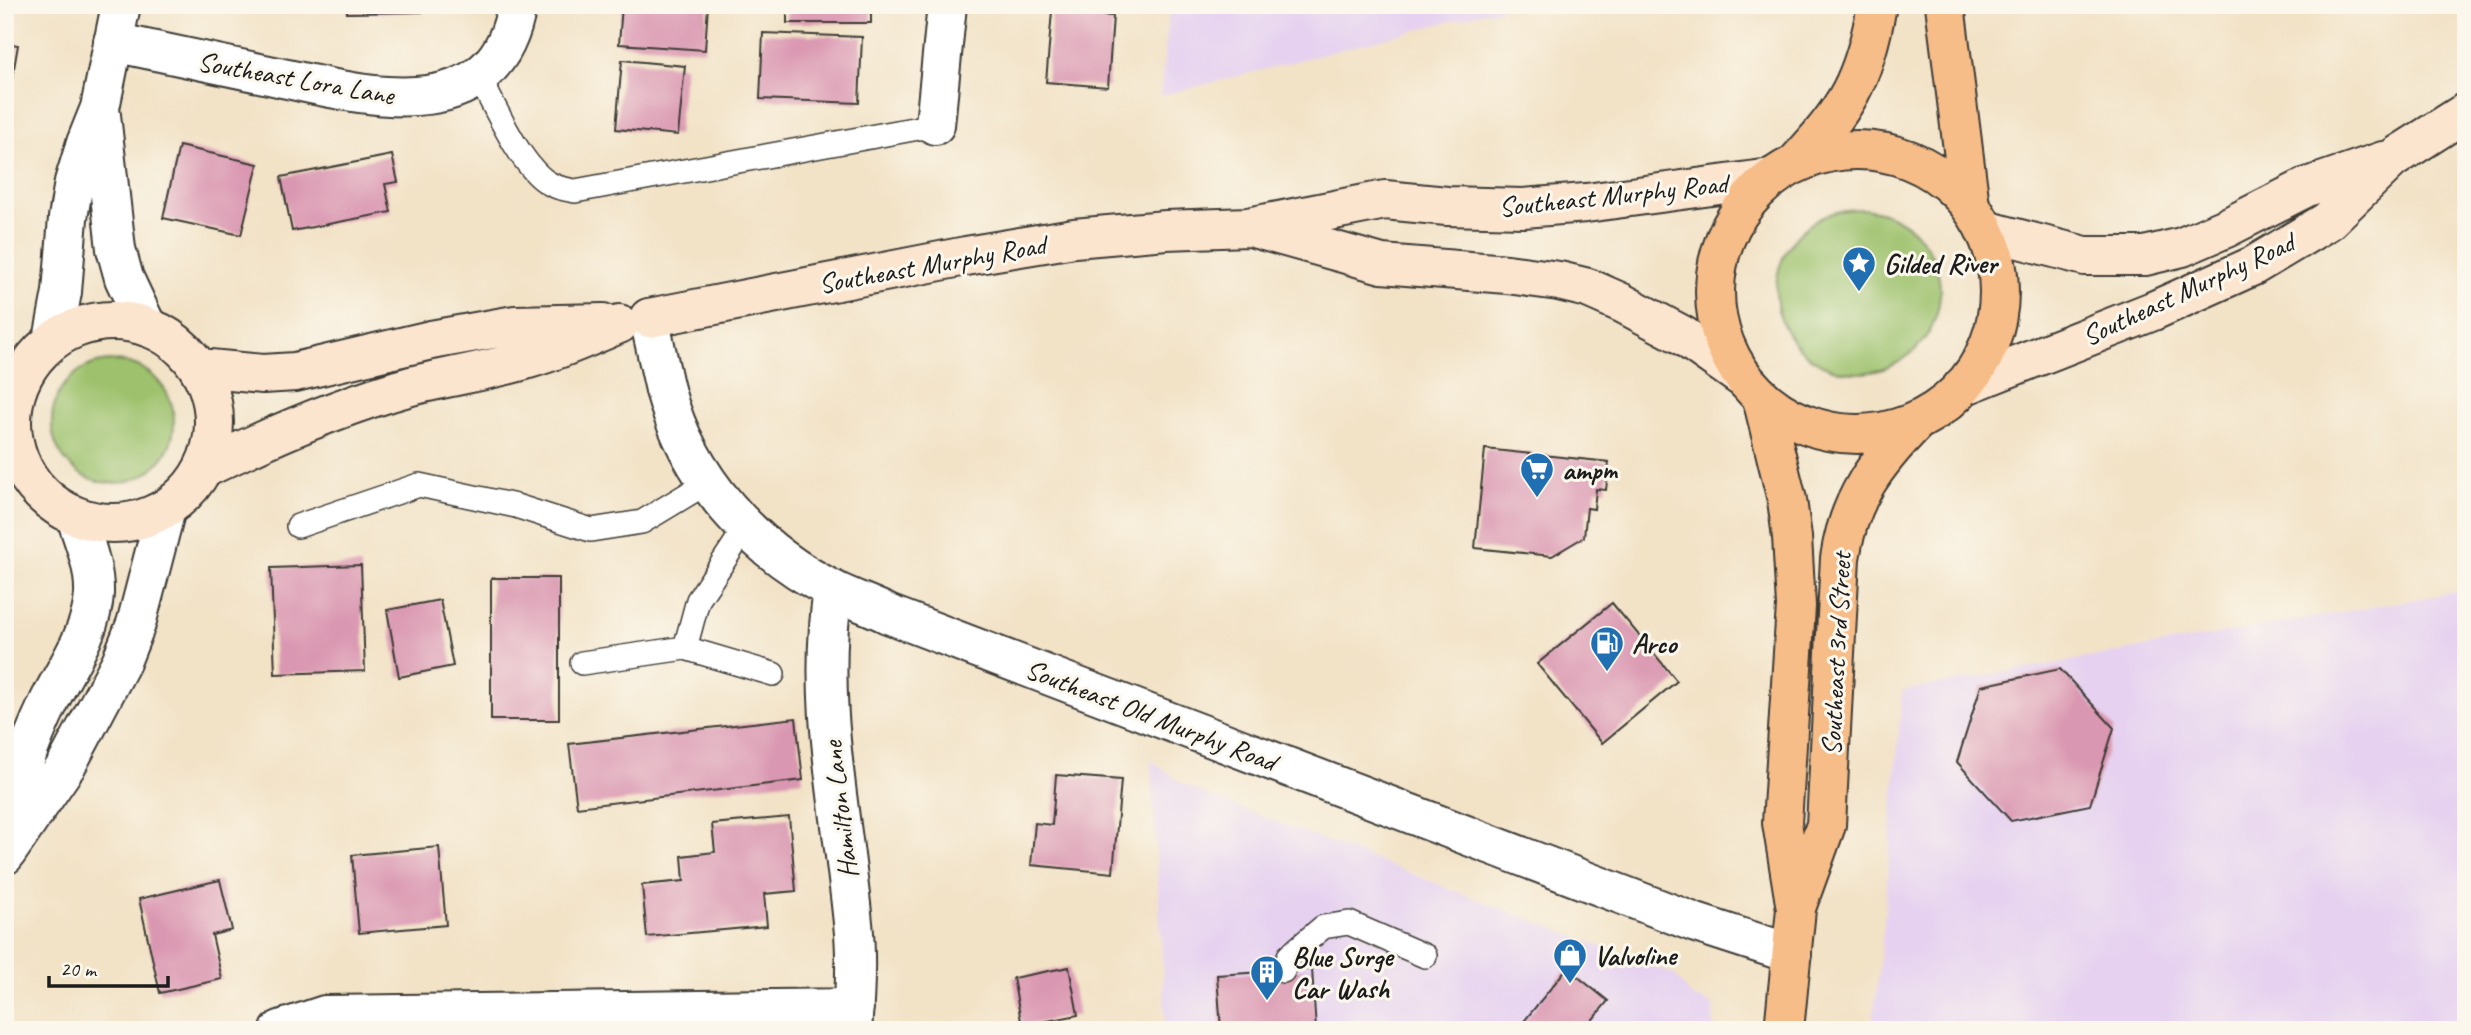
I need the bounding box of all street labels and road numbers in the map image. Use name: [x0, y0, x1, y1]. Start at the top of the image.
street label: Southeast Lora Lane: [195, 44, 399, 113]
street label: Southeast Murphy Road: [1497, 165, 1733, 224]
street label: Southeast Murphy Road: [2076, 223, 2303, 353]
street label: Southeast Murphy Road: [816, 226, 1052, 301]
street label: Southeast 3rd Street: [1813, 549, 1859, 756]
street label: Southeast Old Murphy Road: [1021, 651, 1285, 780]
street label: Hamilton Lane: [814, 737, 866, 881]

